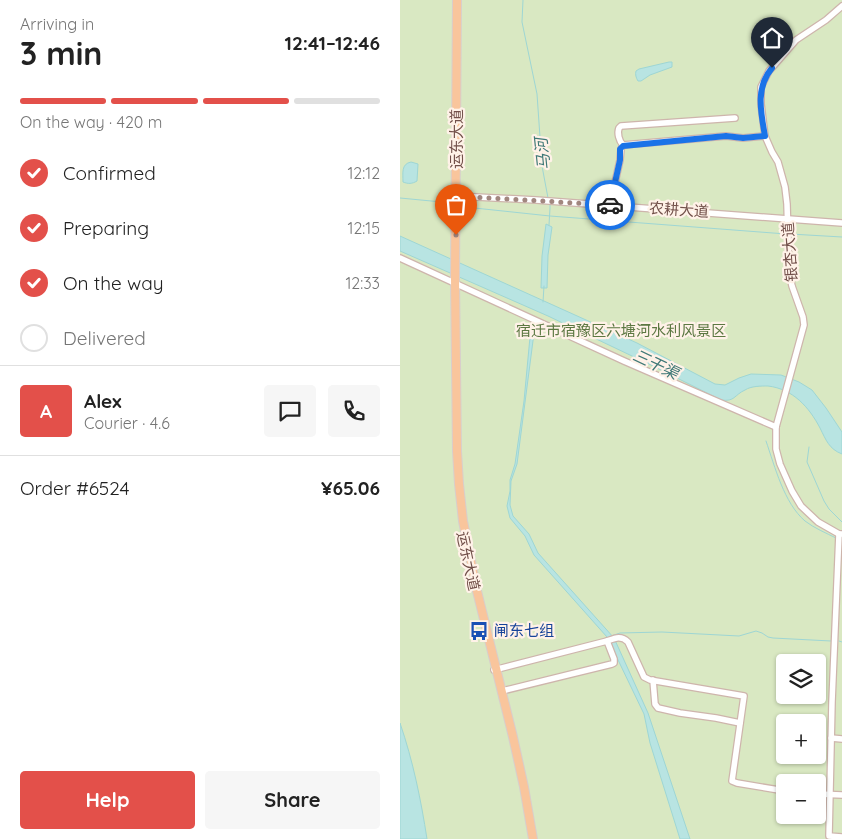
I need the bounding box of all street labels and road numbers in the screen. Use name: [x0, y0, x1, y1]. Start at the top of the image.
street label: 运东大道: [447, 109, 466, 169]
street label: 农耕大道: [648, 198, 710, 221]
street label: 银杏大道: [778, 221, 801, 283]
street label: 运东大道: [453, 530, 484, 592]

